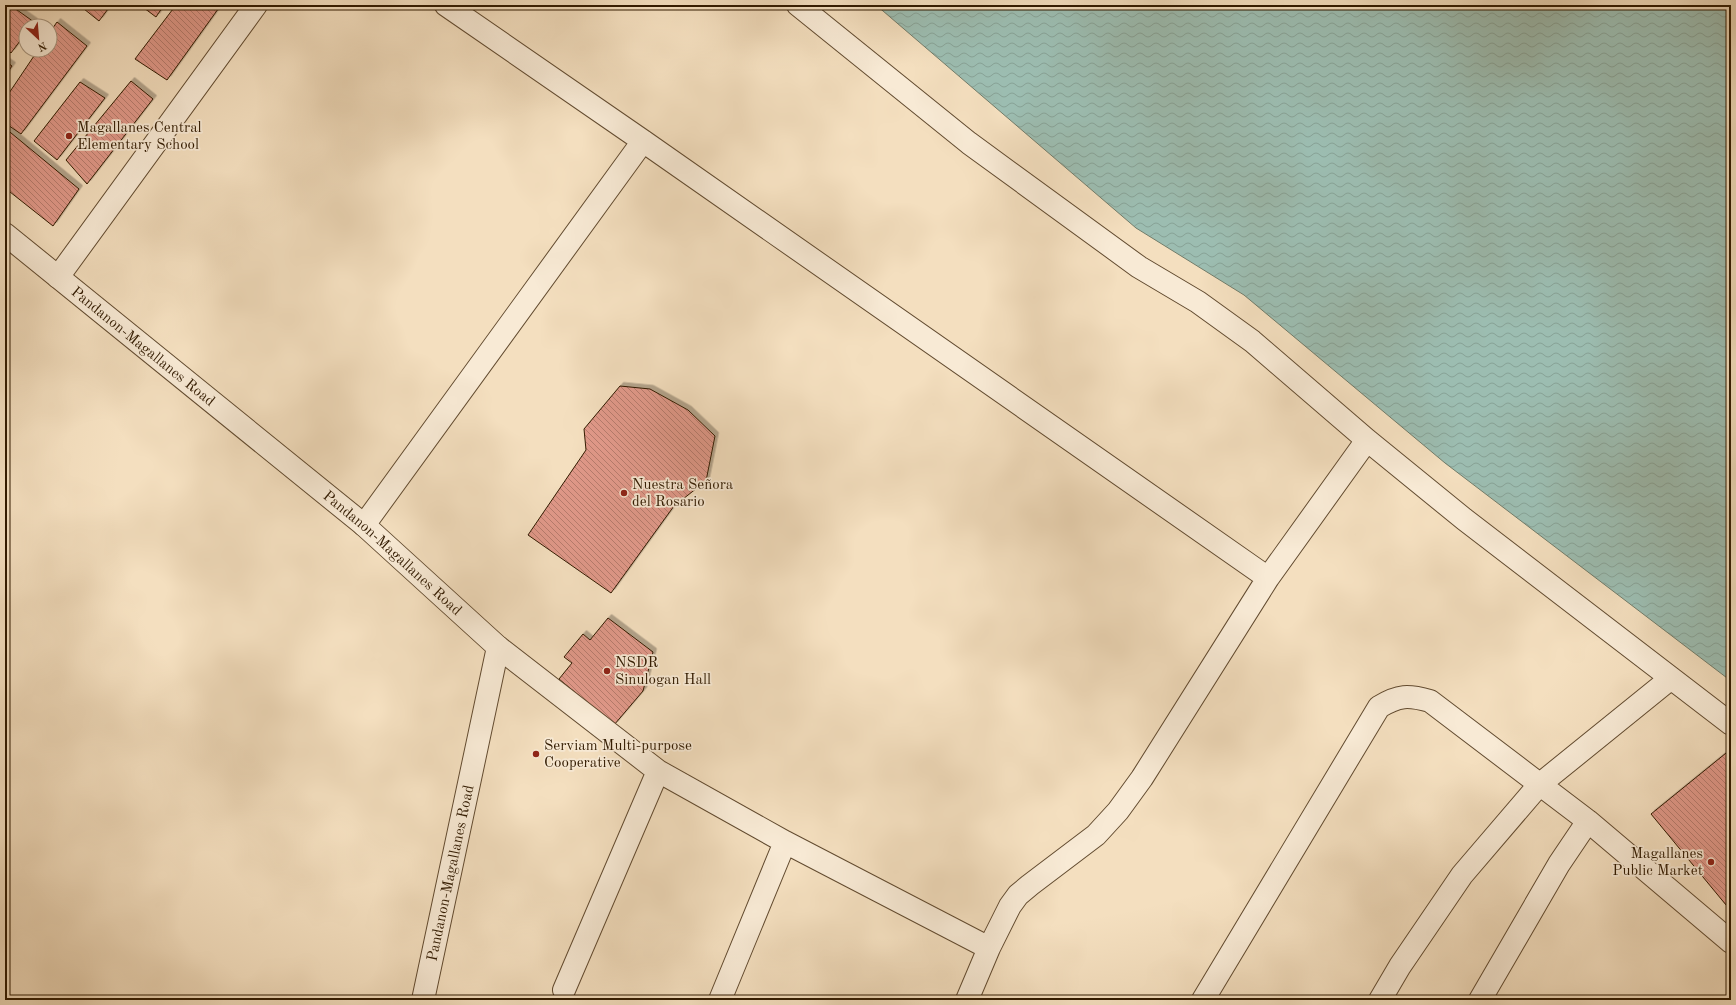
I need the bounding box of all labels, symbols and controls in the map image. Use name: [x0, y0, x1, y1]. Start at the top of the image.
north arrow: [18, 18, 58, 58]
text: N: [35, 39, 48, 53]
place label: Magallanes Central Elementary School: [77, 121, 202, 153]
marker: Magallanes Central Elementary School: [64, 131, 74, 141]
street label: Pandanon-Magallanes Road: [68, 285, 217, 410]
place label: Nuestra Señora del Rosario: [632, 478, 734, 510]
marker: Nuestra Señora del Rosario: [619, 488, 629, 498]
street label: Pandanon-Magallanes Road: [319, 489, 464, 619]
place label: NSDR Sinulogan Hall: [615, 656, 711, 688]
marker: NSDR Sinulogan Hall: [602, 666, 612, 676]
place label: Serviam Multi-purpose Cooperative: [544, 739, 692, 771]
marker: Serviam Multi-purpose Cooperative: [531, 749, 541, 759]
street label: Pandanon-Magallanes Road: [425, 784, 478, 963]
place label: Magallanes Public Market: [1612, 847, 1703, 879]
marker: Magallanes Public Market: [1706, 857, 1716, 867]

